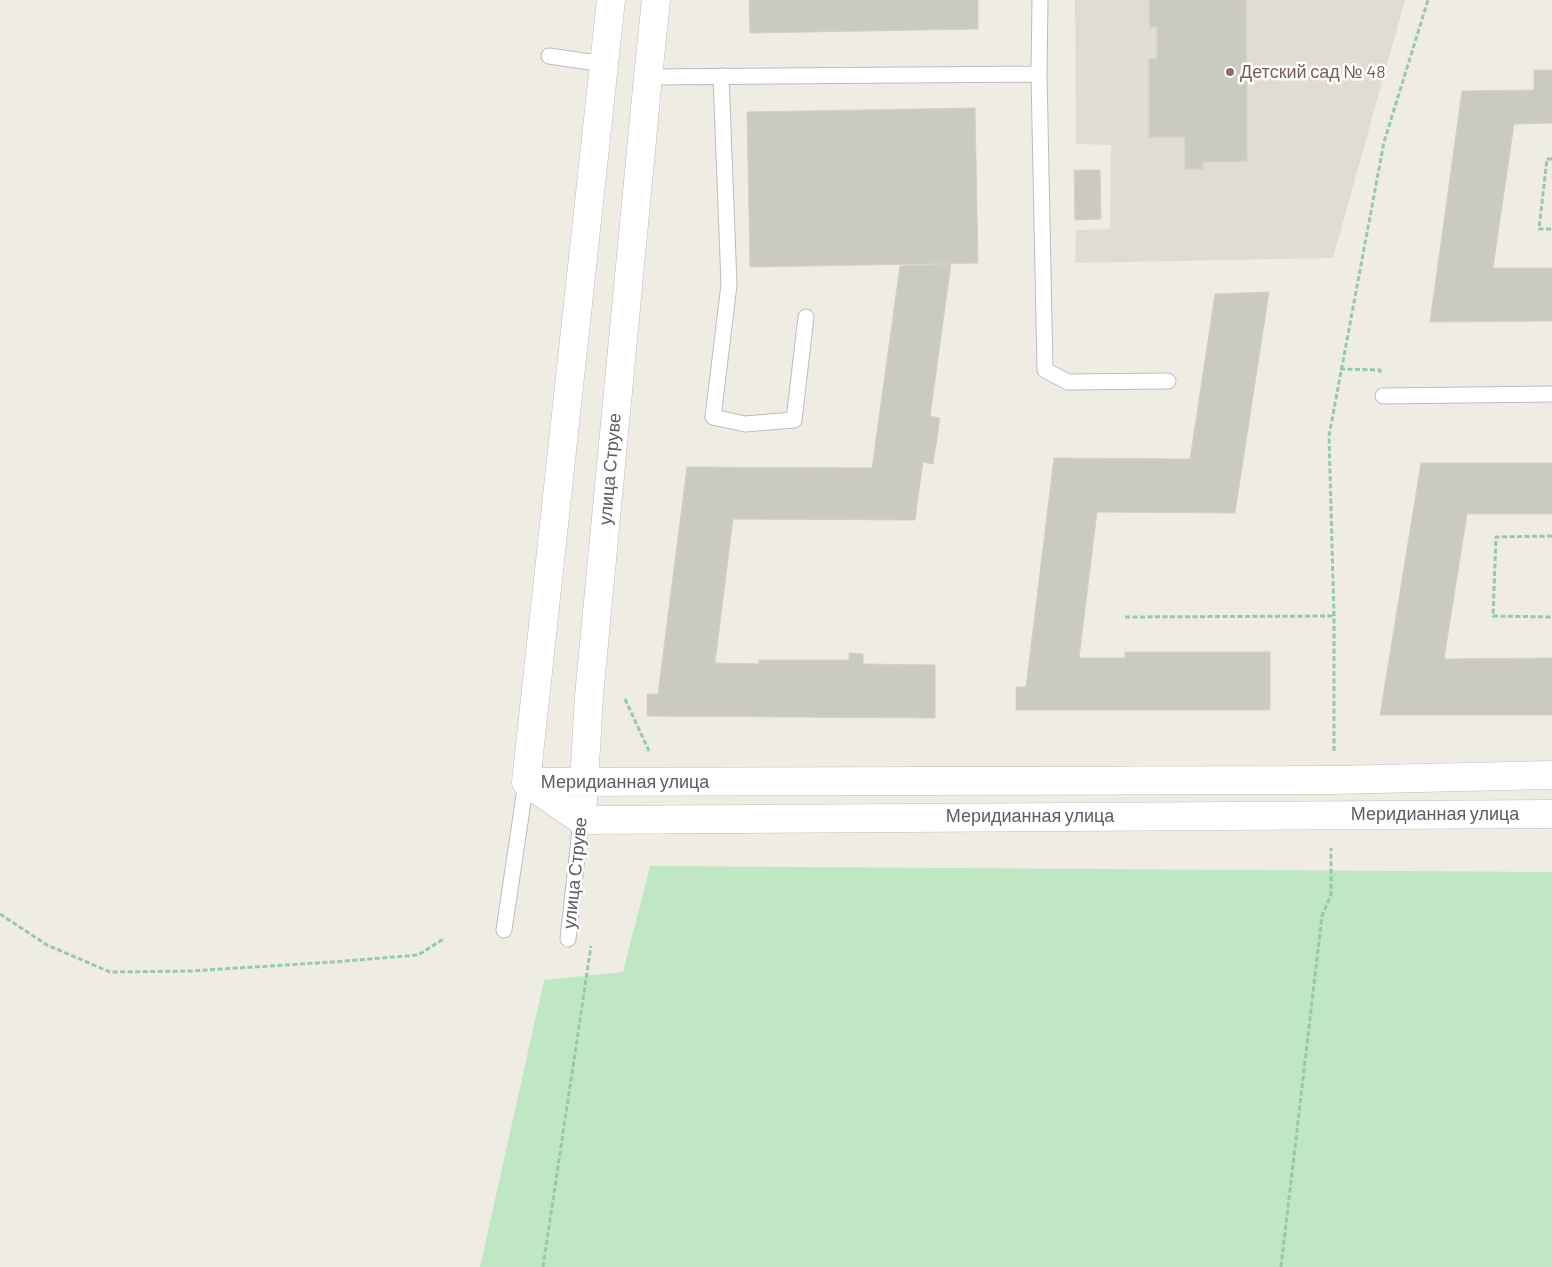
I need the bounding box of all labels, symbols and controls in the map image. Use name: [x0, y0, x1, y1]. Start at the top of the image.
place label: Детский сад № 48: [1240, 61, 1386, 83]
marker: Детский сад № 48: [1224, 66, 1236, 78]
street label: улица Струве: [594, 412, 626, 526]
street label: Меридианная улица: [541, 771, 709, 793]
street label: Меридианная улица: [1351, 803, 1519, 825]
street label: Меридианная улица: [946, 805, 1114, 827]
street label: улица Струве: [558, 816, 592, 930]

